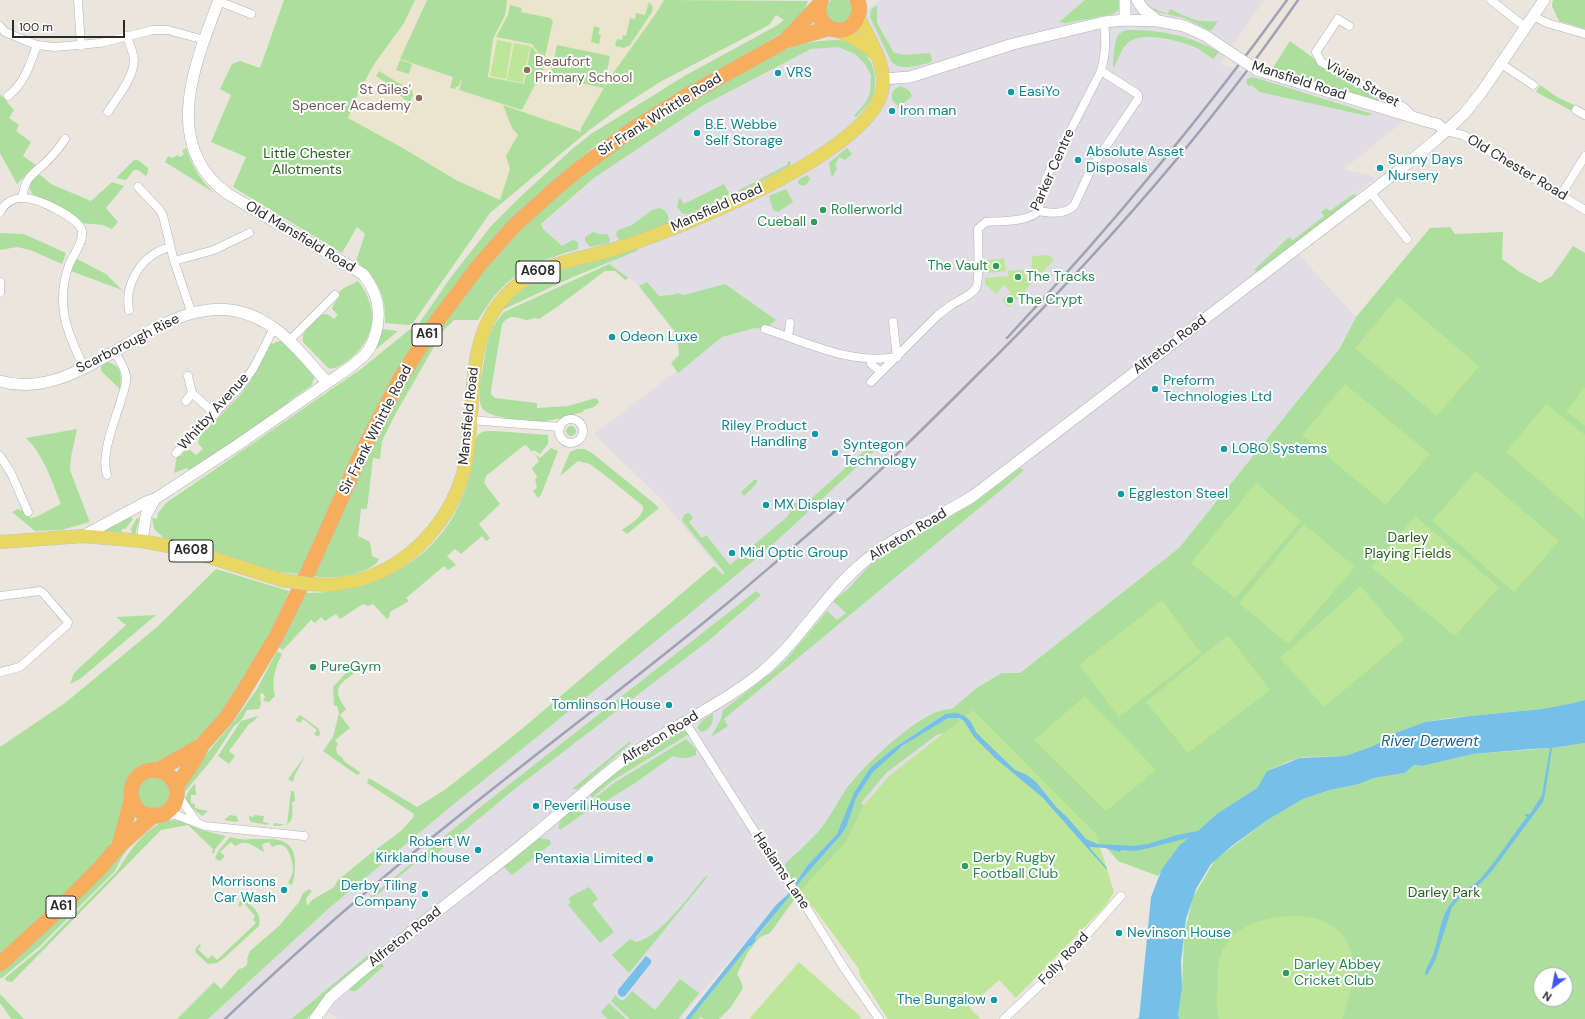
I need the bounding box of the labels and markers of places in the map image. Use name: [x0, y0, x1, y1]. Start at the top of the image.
place label: Beaufort Primary School: [535, 54, 632, 86]
marker: Beaufort Primary School: [522, 65, 532, 75]
place label: VRS: [786, 65, 812, 81]
marker: VRS: [773, 68, 783, 78]
place label: St Giles' Spencer Academy: [292, 82, 411, 114]
place label: EasiYo: [1019, 84, 1060, 100]
marker: EasiYo: [1006, 87, 1016, 97]
marker: St Giles' Spencer Academy: [414, 93, 424, 103]
place label: Iron man: [900, 103, 956, 119]
marker: Iron man: [887, 106, 897, 116]
place label: B.E. Webbe Self Storage: [705, 117, 783, 150]
marker: B.E. Webbe Self Storage: [692, 128, 702, 138]
place label: Absolute Asset Disposals: [1086, 144, 1184, 176]
place label: Sunny Days Nursery: [1388, 152, 1463, 184]
marker: Absolute Asset Disposals: [1073, 155, 1083, 165]
marker: Sunny Days Nursery: [1375, 163, 1385, 173]
place label: Rollerworld: [831, 202, 902, 218]
marker: Rollerworld: [818, 205, 828, 215]
place label: Cueball: [757, 214, 806, 230]
marker: Cueball: [809, 217, 819, 227]
place label: The Vault: [928, 258, 988, 274]
marker: The Vault: [991, 261, 1001, 271]
place label: The Tracks: [1026, 269, 1095, 285]
marker: The Tracks: [1013, 272, 1023, 282]
place label: The Crypt: [1018, 292, 1083, 308]
marker: The Crypt: [1005, 295, 1015, 305]
place label: Odeon Luxe: [620, 329, 698, 345]
marker: Odeon Luxe: [607, 332, 617, 342]
place label: Preform Technologies Ltd: [1163, 373, 1272, 406]
marker: Preform Technologies Ltd: [1150, 384, 1160, 394]
place label: Riley Product Handling: [722, 418, 807, 450]
marker: Riley Product Handling: [810, 429, 820, 439]
place label: Syntegon Technology: [843, 437, 917, 470]
place label: LOBO Systems: [1232, 441, 1327, 457]
marker: LOBO Systems: [1219, 444, 1229, 454]
marker: Syntegon Technology: [830, 448, 840, 458]
place label: Eggleston Steel: [1129, 486, 1228, 502]
marker: Eggleston Steel: [1116, 489, 1126, 499]
place label: MX Display: [774, 497, 845, 513]
marker: MX Display: [761, 500, 771, 510]
place label: Mid Optic Group: [740, 545, 848, 561]
marker: Mid Optic Group: [727, 548, 737, 558]
place label: PureGym: [321, 659, 381, 675]
marker: PureGym: [308, 662, 318, 672]
place label: Tomlinson House: [551, 697, 661, 713]
marker: Tomlinson House: [664, 700, 674, 710]
place label: Peveril House: [544, 798, 631, 814]
marker: Peveril House: [531, 801, 541, 811]
place label: Robert W Kirkland house: [376, 834, 470, 866]
marker: Robert W Kirkland house: [473, 845, 483, 855]
place label: Derby Rugby Football Club: [973, 850, 1058, 882]
place label: Pentaxia Limited: [535, 851, 642, 867]
marker: Pentaxia Limited: [645, 854, 655, 864]
marker: Derby Rugby Football Club: [960, 861, 970, 871]
place label: Morrisons Car Wash: [212, 874, 276, 906]
place label: Derby Tiling Company: [341, 878, 417, 910]
marker: Morrisons Car Wash: [279, 885, 289, 895]
marker: Derby Tiling Company: [420, 889, 430, 899]
place label: Nevinson House: [1127, 925, 1231, 941]
marker: Nevinson House: [1114, 928, 1124, 938]
place label: Darley Abbey Cricket Club: [1294, 957, 1381, 990]
marker: Darley Abbey Cricket Club: [1281, 968, 1291, 978]
place label: The Bungalow: [897, 992, 986, 1008]
marker: The Bungalow: [989, 995, 999, 1005]

